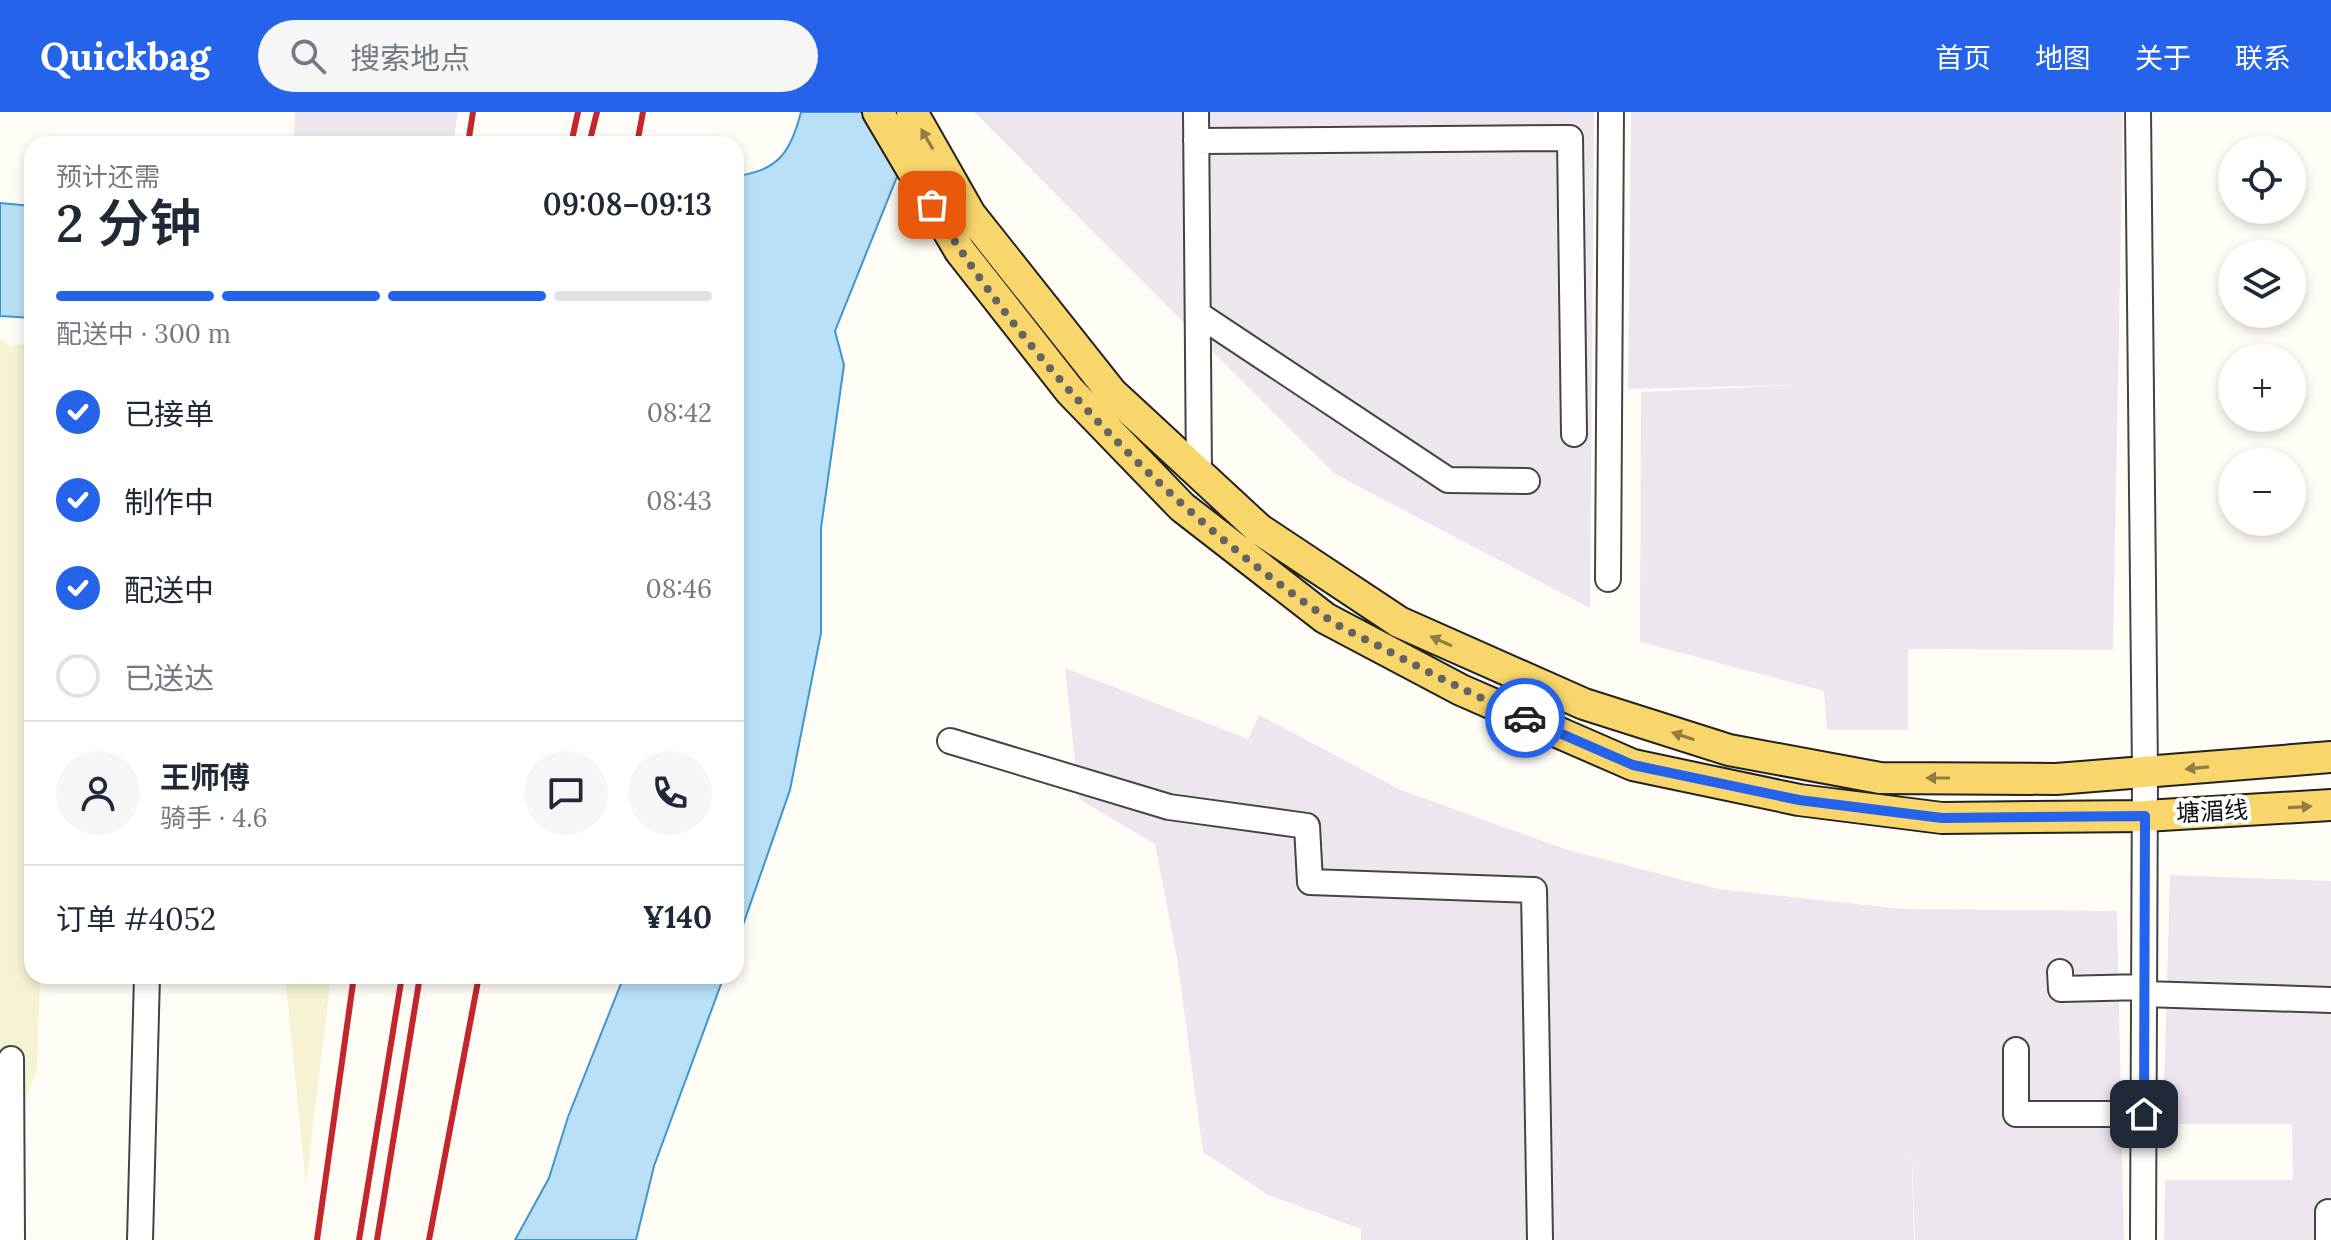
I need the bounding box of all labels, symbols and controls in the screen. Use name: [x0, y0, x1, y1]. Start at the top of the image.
search box: [258, 20, 818, 92]
text: Quickbag: [40, 32, 210, 80]
icon: search: [286, 34, 330, 78]
text: 搜索地点: [350, 39, 470, 77]
text: 首页: [1935, 40, 1991, 76]
text: 地图: [2035, 40, 2091, 76]
text: 关于: [2135, 40, 2191, 76]
text: 联系: [2235, 40, 2291, 76]
one-way arrow: [920, 128, 934, 150]
map controls: [2218, 136, 2306, 536]
button: locate: [2218, 136, 2306, 224]
text: 预计还需: [56, 160, 160, 193]
pin: [898, 171, 966, 239]
icon: bag: [910, 183, 954, 227]
text: 09:08–09:13: [543, 185, 712, 223]
text: 2 分钟: [56, 190, 201, 256]
button: layers: [2218, 240, 2306, 328]
text: 配送中 · 300 m: [56, 317, 231, 350]
button: +: [2218, 344, 2306, 432]
icon: check: [56, 390, 100, 434]
text: 已接单: [124, 395, 214, 433]
text: 08:42: [647, 396, 712, 429]
button: −: [2218, 448, 2306, 536]
icon: check: [56, 478, 100, 522]
text: 制作中: [124, 483, 214, 521]
text: 08:43: [646, 484, 712, 517]
icon: check: [56, 566, 100, 610]
text: 配送中: [124, 571, 214, 609]
text: 08:46: [646, 572, 712, 605]
one-way arrow: [1429, 634, 1453, 647]
text: 已送达: [124, 659, 214, 697]
courier: [1485, 678, 1565, 758]
icon: car: [1503, 696, 1547, 740]
one-way arrow: [1670, 729, 1694, 741]
button: person: [56, 751, 140, 835]
button: chat: [524, 751, 608, 835]
button: phone: [628, 751, 712, 835]
text: 王师傅: [160, 758, 250, 796]
one-way arrow: [2184, 762, 2209, 775]
one-way arrow: [1925, 772, 1950, 785]
street label: 塘湄线: [2175, 794, 2249, 829]
one-way arrow: [2288, 800, 2313, 813]
text: 骑手 · 4.6: [160, 801, 267, 834]
text: ¥140: [643, 898, 712, 936]
text: 订单 #4052: [56, 900, 216, 938]
pin: [2110, 1080, 2178, 1148]
icon: home: [2122, 1092, 2166, 1136]

